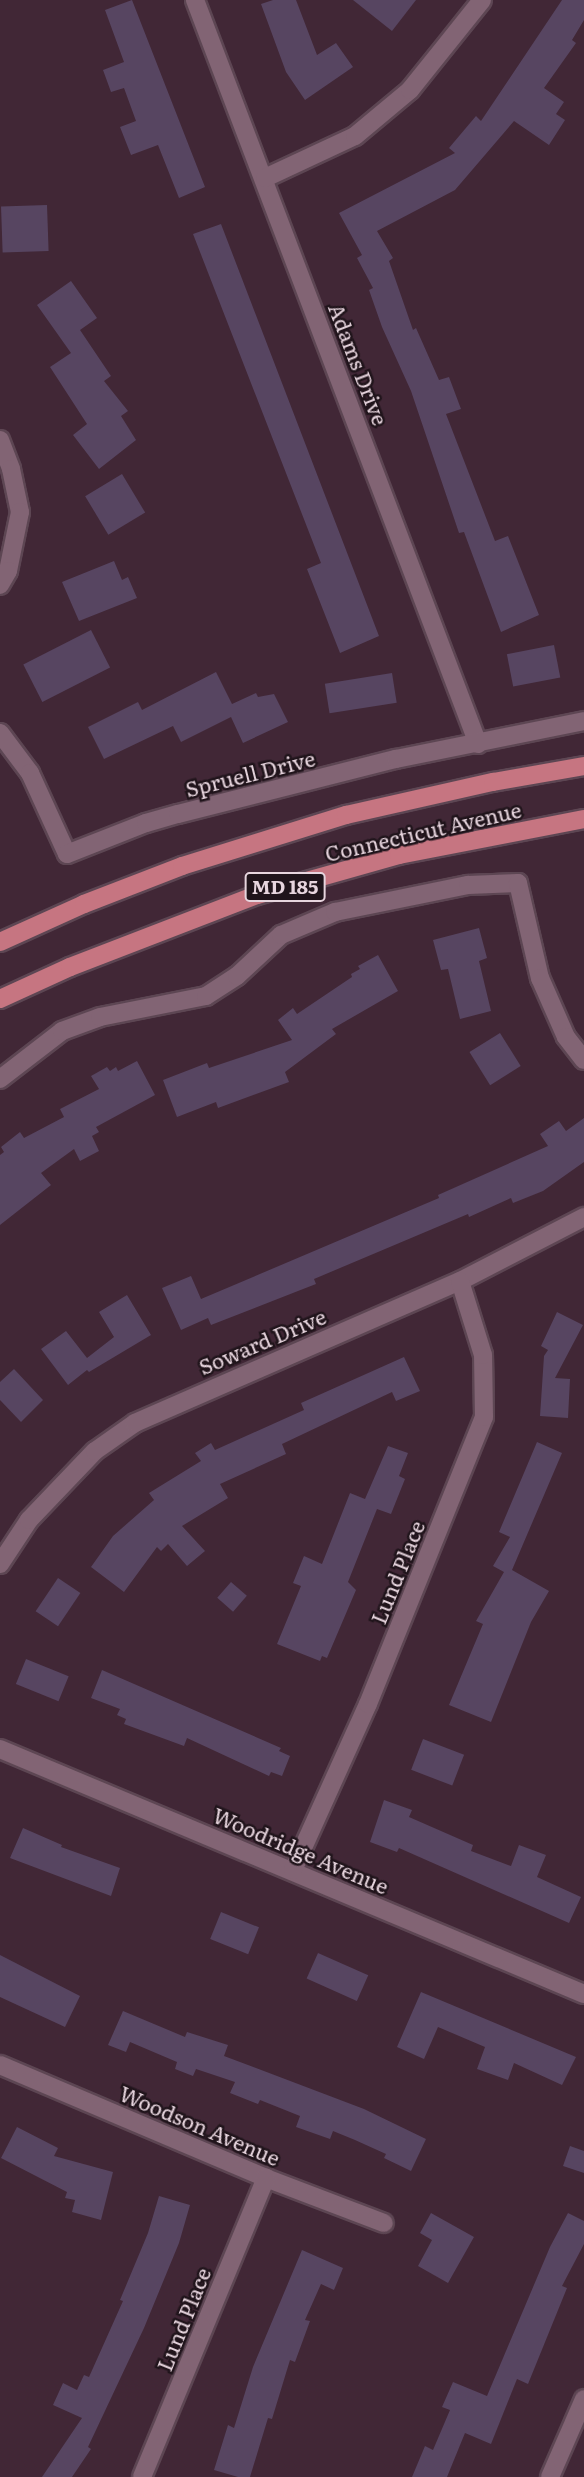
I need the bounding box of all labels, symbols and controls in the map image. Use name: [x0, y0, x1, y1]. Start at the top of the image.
street label: Adams Drive: [324, 300, 394, 428]
street label: Spruell Drive: [183, 745, 317, 801]
street label: Connecticut Avenue: [322, 796, 524, 866]
road number: MD 185: [243, 872, 327, 902]
street label: Soward Drive: [195, 1303, 329, 1379]
street label: Lund Place: [365, 1517, 429, 1627]
street label: Woodridge Avenue: [209, 1802, 393, 1898]
street label: Woodson Avenue: [116, 2080, 284, 2170]
street label: Lund Place: [151, 2264, 215, 2374]

